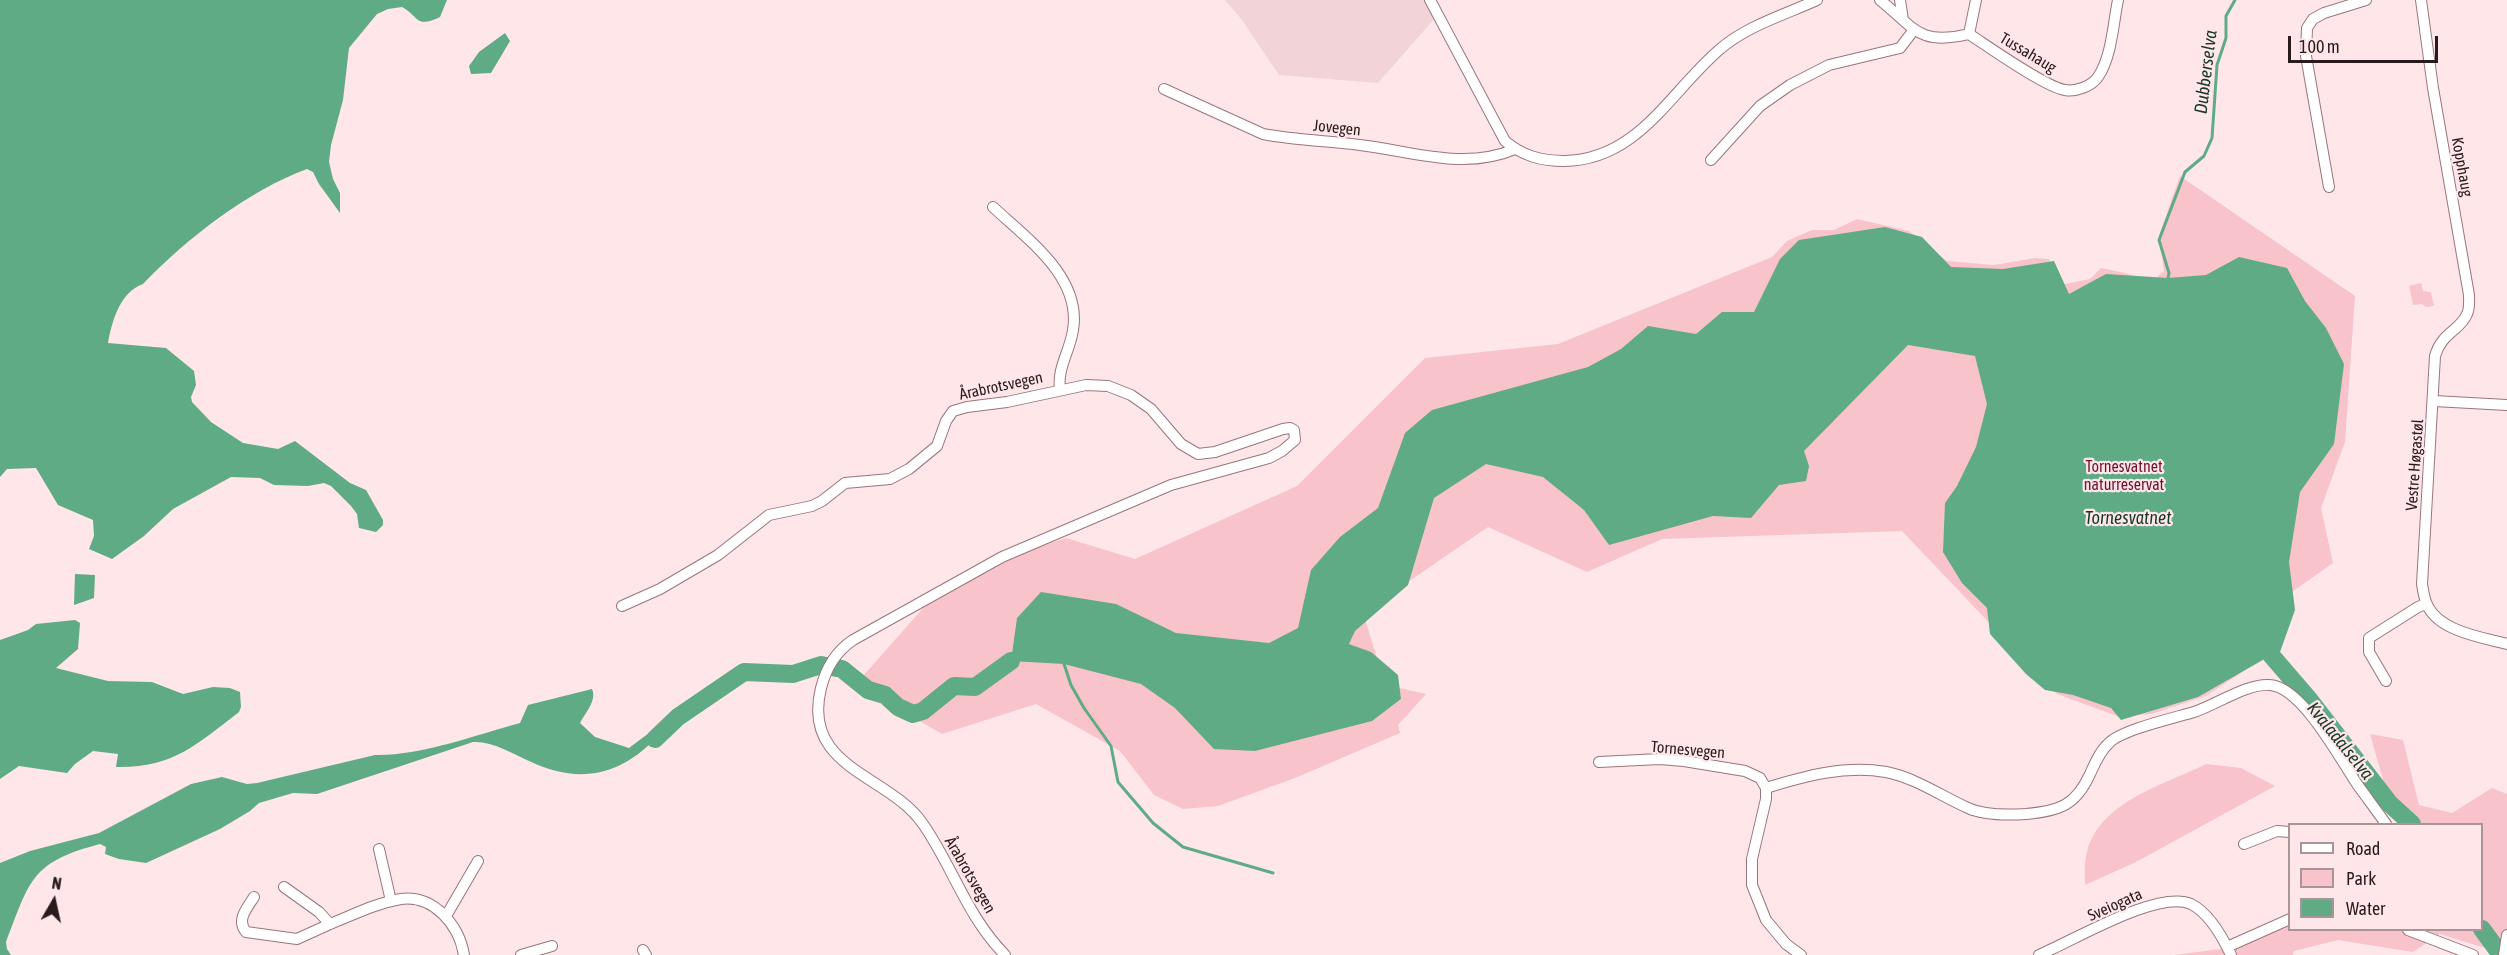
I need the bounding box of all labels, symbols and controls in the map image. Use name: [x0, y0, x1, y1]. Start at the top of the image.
scale bar: [2291, 24, 2441, 62]
street label: Tussahaug: [1996, 29, 2060, 77]
water label: Dubberselva: [2190, 29, 2222, 115]
text: 100 m: [2299, 36, 2340, 57]
street label: Jovegen: [1312, 116, 1362, 140]
street label: Kopphaug: [2447, 136, 2477, 198]
street label: Årabrotsvegen: [957, 368, 1045, 404]
street label: Vestre Høgastøl: [2402, 419, 2428, 511]
park label: Tornesvatnet naturreservat: [2084, 457, 2164, 495]
water label: Tornesvatnet: [2085, 507, 2171, 529]
water label: Kvaladalselva: [2302, 698, 2378, 784]
street label: Tornesvegen: [1650, 737, 1726, 763]
legend: [2288, 823, 2483, 931]
street label: Årabrotsvegen: [940, 833, 1000, 917]
text: Road: [2346, 838, 2380, 859]
text: Park: [2346, 868, 2376, 889]
north arrow: [24, 871, 84, 931]
text: N: [51, 874, 63, 893]
street label: Sveiogata: [2085, 885, 2145, 925]
text: Water: [2346, 898, 2385, 919]

